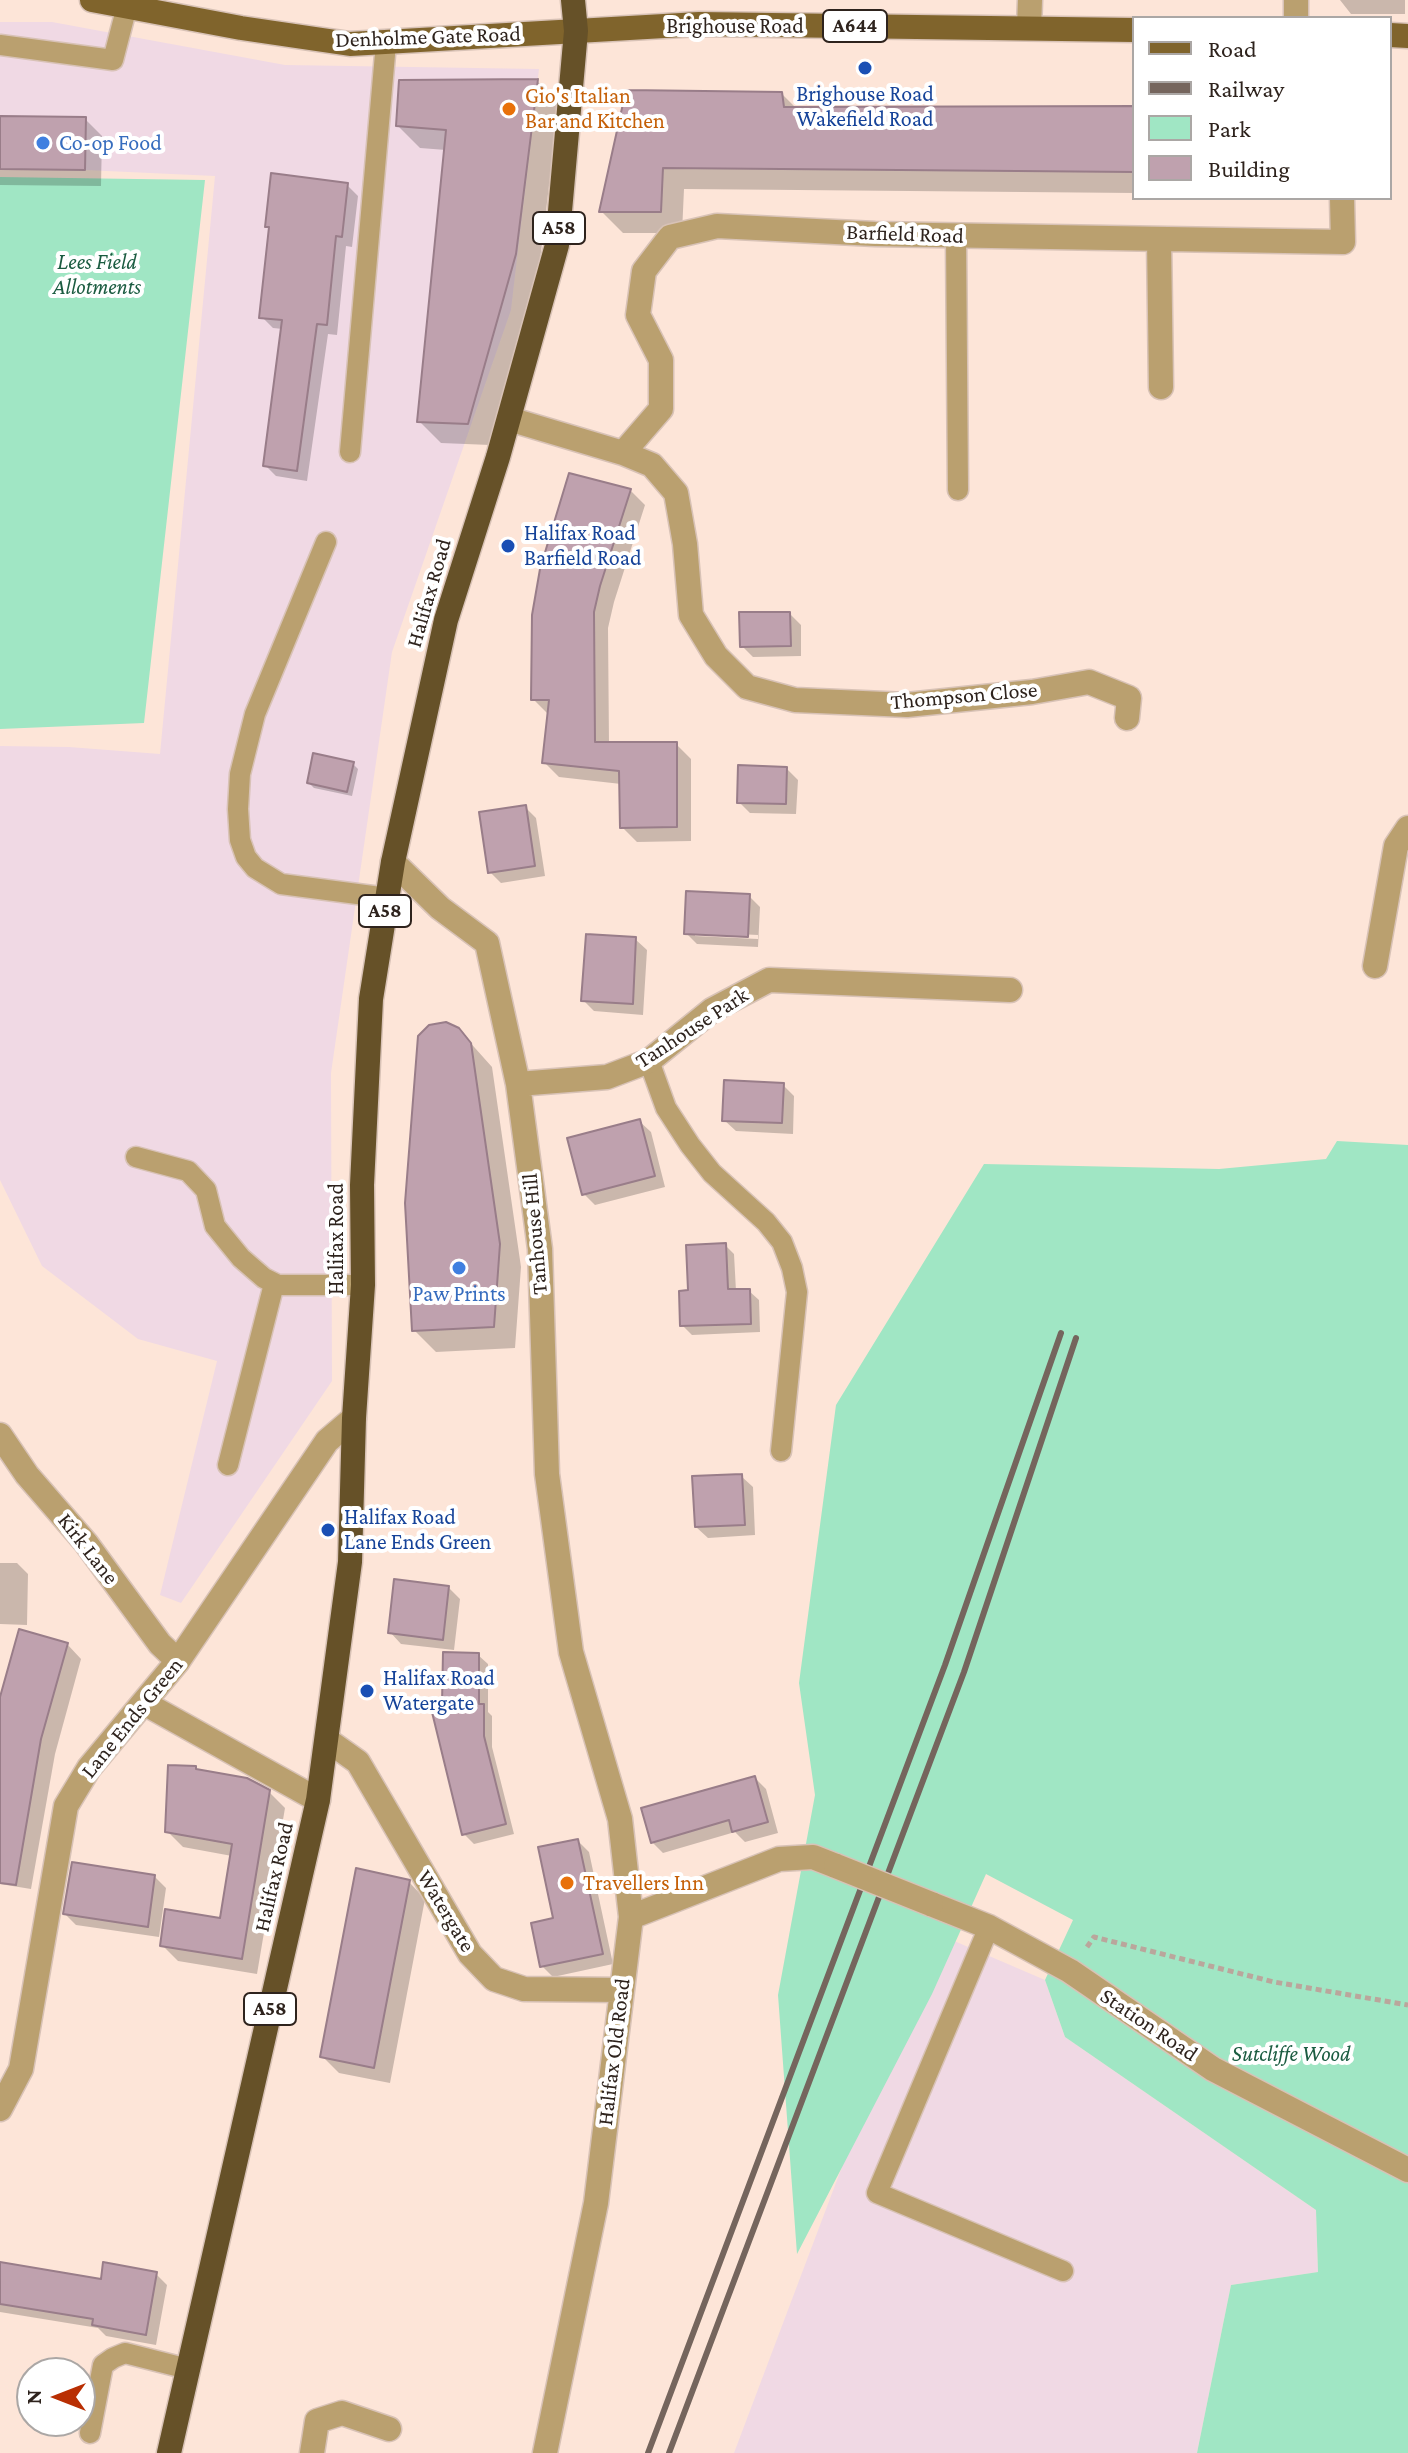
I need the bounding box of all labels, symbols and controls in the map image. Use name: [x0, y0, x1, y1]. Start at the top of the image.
road number: A644: [823, 10, 887, 42]
street label: Brighouse Road: [666, 13, 804, 39]
legend: [1132, 16, 1392, 200]
street label: Denholme Gate Road: [335, 21, 521, 53]
text: Road: [1208, 35, 1257, 62]
marker: Brighouse Road Wakefield Road: [856, 59, 874, 77]
text: Railway: [1208, 75, 1284, 102]
place label: Brighouse Road Wakefield Road: [796, 81, 934, 132]
place label: Gio's Italian Bar and Kitchen: [525, 83, 665, 134]
marker: Gio's Italian Bar and Kitchen: [500, 100, 518, 118]
text: Park: [1208, 115, 1251, 142]
place label: Co-op Food: [59, 130, 162, 156]
marker: Co-op Food: [34, 134, 52, 152]
text: Building: [1208, 155, 1290, 182]
road number: A58: [533, 212, 585, 244]
street label: Barfield Road: [846, 219, 964, 249]
park label: Lees Field Allotments: [53, 249, 141, 300]
place label: Halifax Road Barfield Road: [524, 520, 642, 572]
street label: Halifax Road: [401, 536, 457, 650]
marker: Halifax Road Barfield Road: [499, 537, 517, 555]
street label: Thompson Close: [889, 676, 1039, 716]
road number: A58: [359, 895, 411, 927]
street label: Tanhouse Park: [631, 982, 753, 1074]
street label: Tanhouse Hill: [517, 1172, 553, 1296]
street label: Halifax Road: [323, 1183, 349, 1295]
marker: Paw Prints: [450, 1259, 468, 1277]
place label: Paw Prints: [412, 1281, 506, 1307]
place label: Halifax Road Lane Ends Green: [344, 1504, 491, 1556]
street label: Kirk Lane: [52, 1508, 124, 1590]
marker: Halifax Road Lane Ends Green: [319, 1521, 337, 1539]
street label: Lane Ends Green: [75, 1652, 189, 1784]
place label: Halifax Road Watergate: [383, 1665, 495, 1716]
marker: Halifax Road Watergate: [358, 1682, 376, 1700]
street label: Halifax Road: [249, 1820, 299, 1934]
street label: Watergate: [411, 1865, 481, 1957]
place label: Travellers Inn: [583, 1870, 704, 1896]
marker: Travellers Inn: [558, 1874, 576, 1892]
street label: Halifax Old Road: [592, 1977, 636, 2127]
street label: Station Road: [1095, 1983, 1203, 2067]
road number: A58: [244, 1993, 296, 2025]
park label: Sutcliffe Wood: [1232, 2041, 1350, 2067]
north arrow: [16, 2357, 96, 2437]
text: N: [21, 2390, 46, 2405]

